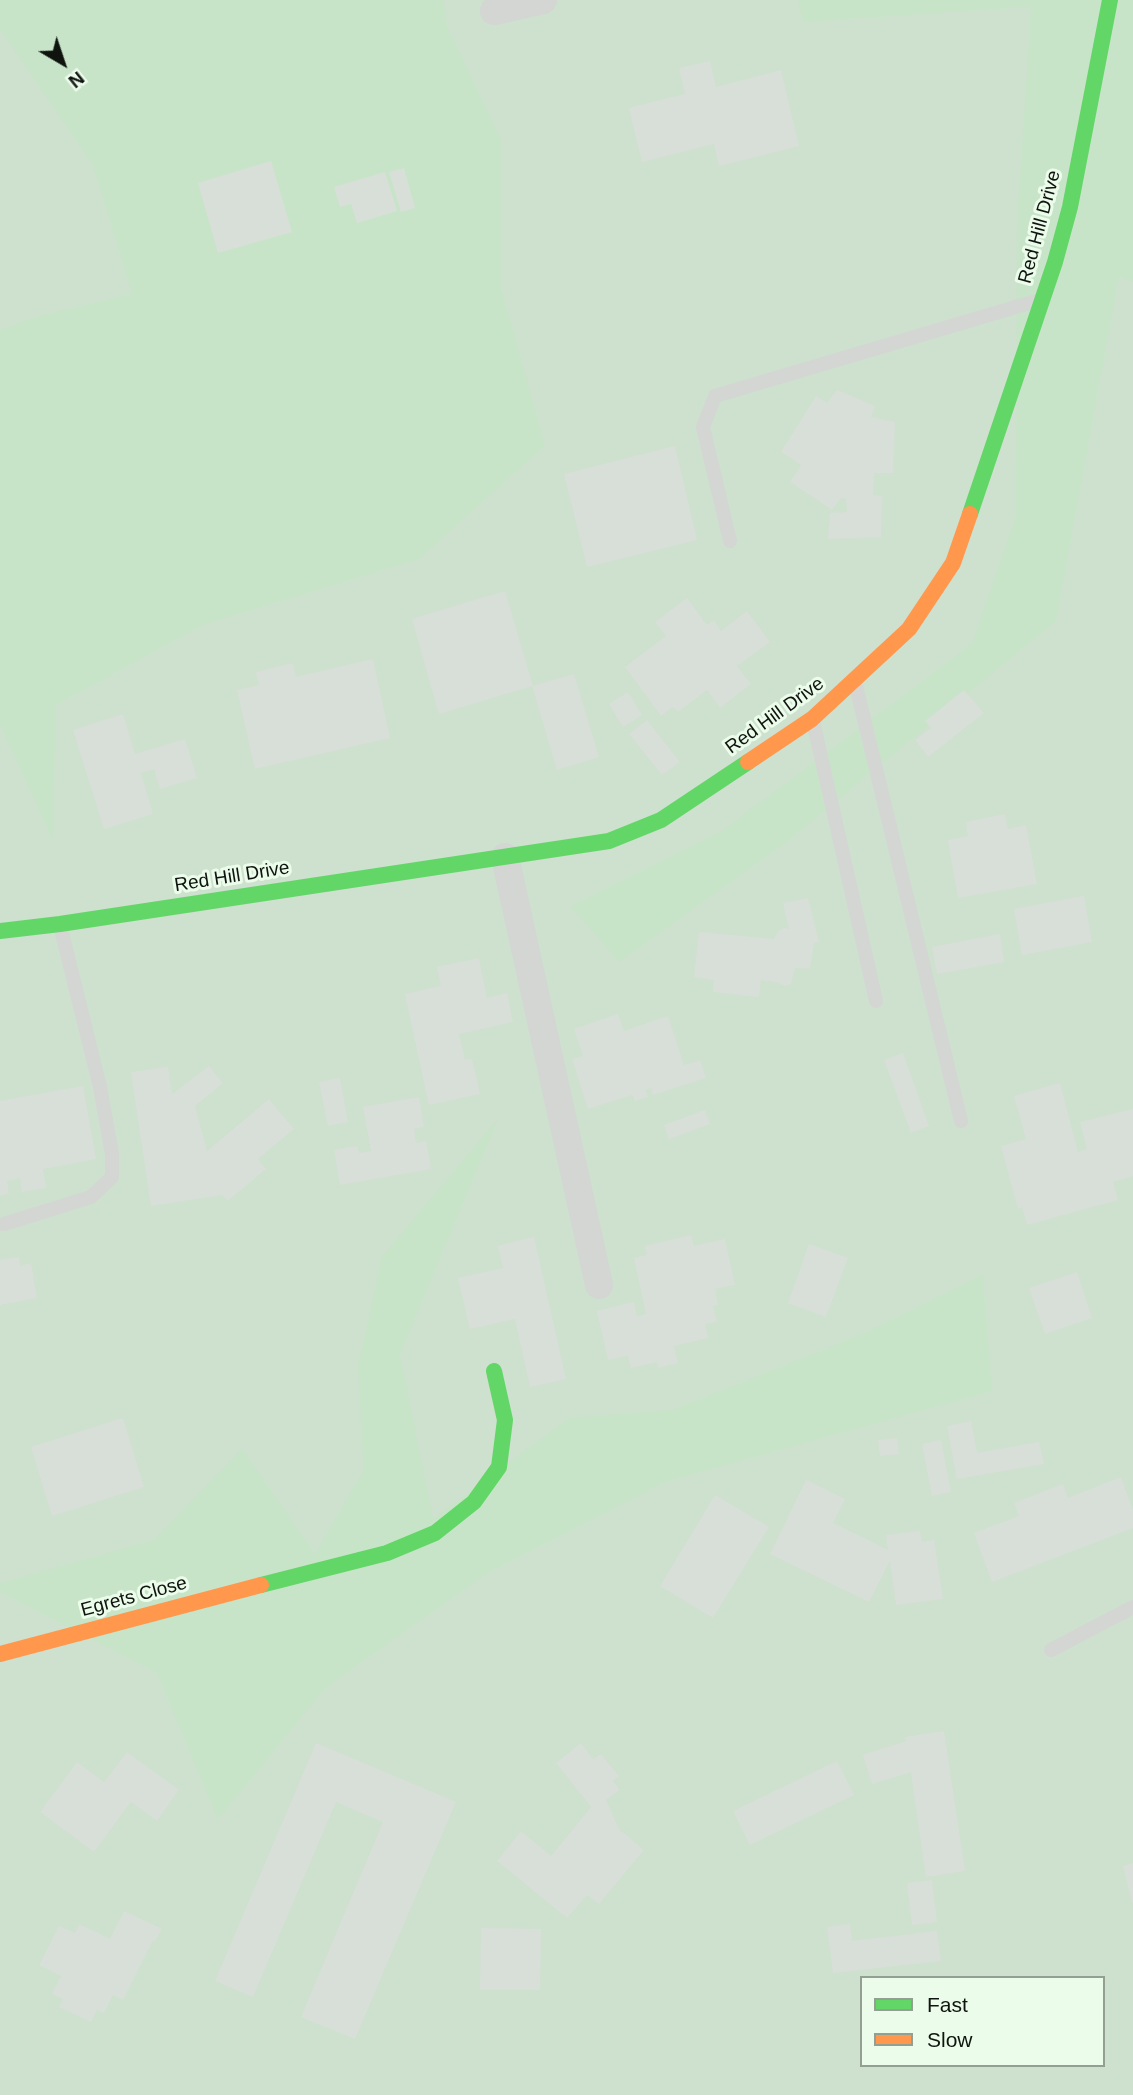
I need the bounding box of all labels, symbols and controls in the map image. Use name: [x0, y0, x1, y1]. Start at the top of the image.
north arrow: [28, 28, 98, 98]
text: N: [65, 67, 88, 92]
street label: Red Hill Drive: [1014, 168, 1066, 286]
street label: Red Hill Drive: [721, 673, 829, 759]
street label: Red Hill Drive: [173, 857, 291, 897]
street label: Egrets Close: [79, 1572, 189, 1622]
legend: [860, 1976, 1105, 2067]
text: Fast: [927, 1993, 968, 2016]
text: Slow: [927, 2028, 973, 2051]

